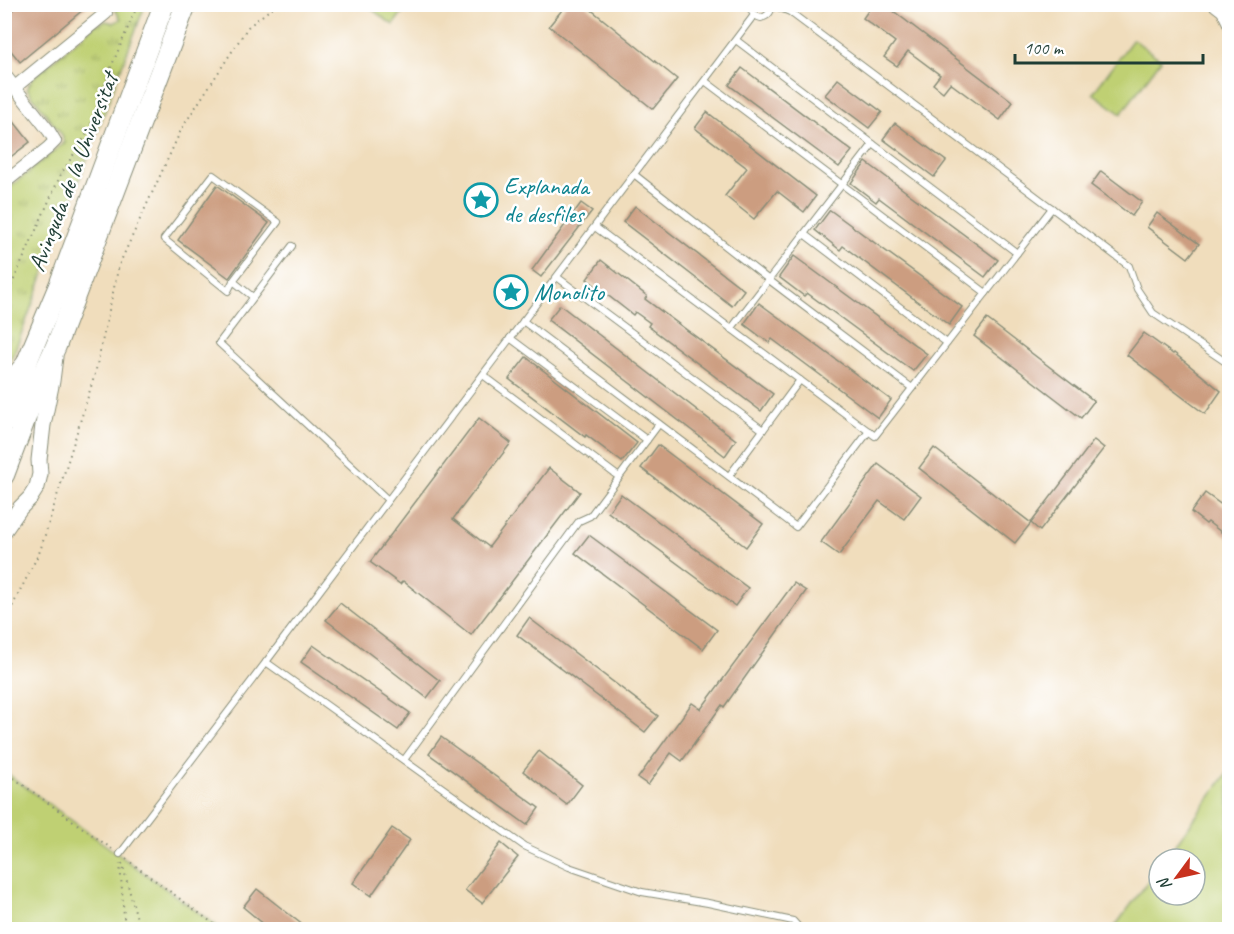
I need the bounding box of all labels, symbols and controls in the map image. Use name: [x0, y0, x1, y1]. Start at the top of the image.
scale bar: [1015, 27, 1202, 65]
text: 100 m: [1024, 37, 1065, 59]
street label: Avinguda de la Universitat: [21, 66, 126, 275]
place label: Explanada de desfiles: [504, 171, 591, 229]
place icon: Explanada de desfiles: [463, 182, 499, 218]
place icon: Monolito: [493, 274, 529, 310]
place label: Monolito: [534, 277, 606, 307]
north arrow: [1147, 847, 1207, 907]
text: N: [1152, 872, 1176, 894]

